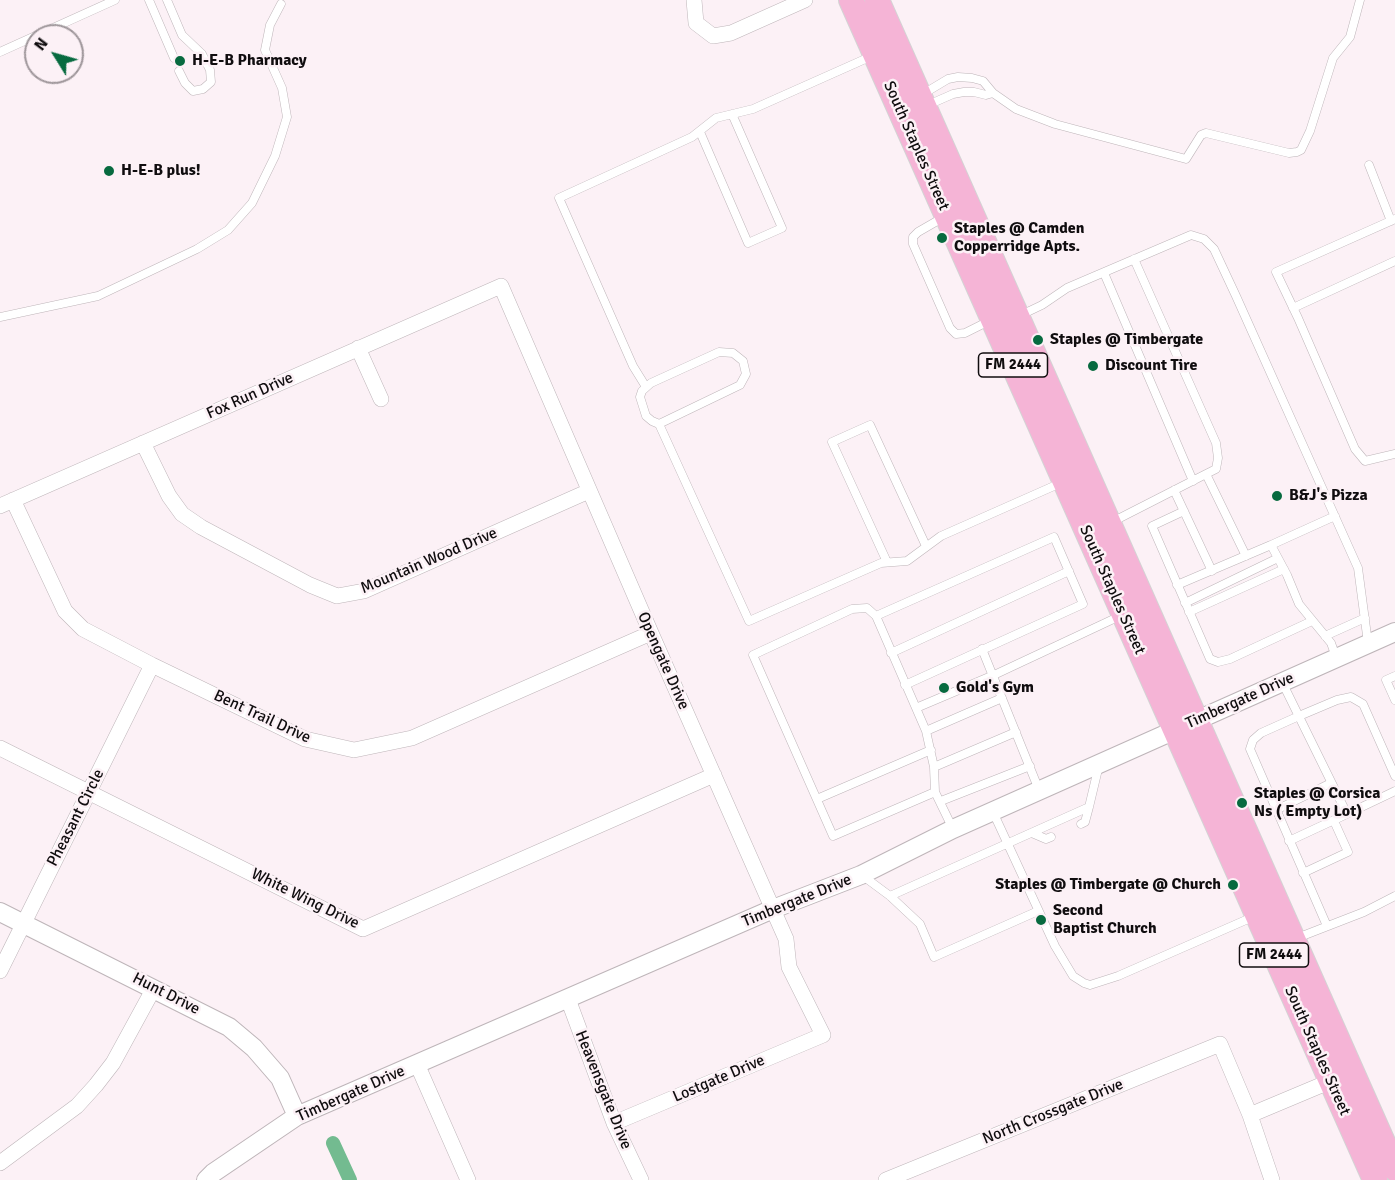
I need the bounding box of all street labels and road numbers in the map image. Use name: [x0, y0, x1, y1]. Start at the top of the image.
street label: South Staples Street: [879, 78, 953, 214]
road number: FM 2444: [978, 353, 1048, 377]
street label: Fox Run Drive: [204, 368, 296, 424]
street label: South Staples Street: [1075, 522, 1149, 658]
street label: Mountain Wood Drive: [358, 524, 500, 598]
street label: Opengate Drive: [633, 609, 693, 713]
street label: Timbergate Drive: [1183, 669, 1297, 733]
street label: Bent Trail Drive: [210, 686, 314, 748]
street label: Pheasant Circle: [43, 766, 109, 870]
street label: White Wing Drive: [248, 865, 362, 933]
street label: Timbergate Drive: [739, 870, 855, 932]
road number: FM 2444: [1240, 943, 1308, 967]
street label: Hunt Drive: [129, 969, 203, 1019]
street label: South Staples Street: [1280, 983, 1354, 1119]
street label: Heavensgate Drive: [570, 1028, 636, 1152]
street label: Lostgate Drive: [670, 1051, 768, 1107]
street label: Timbergate Drive: [294, 1062, 408, 1126]
street label: North Crossgate Drive: [980, 1075, 1126, 1149]

